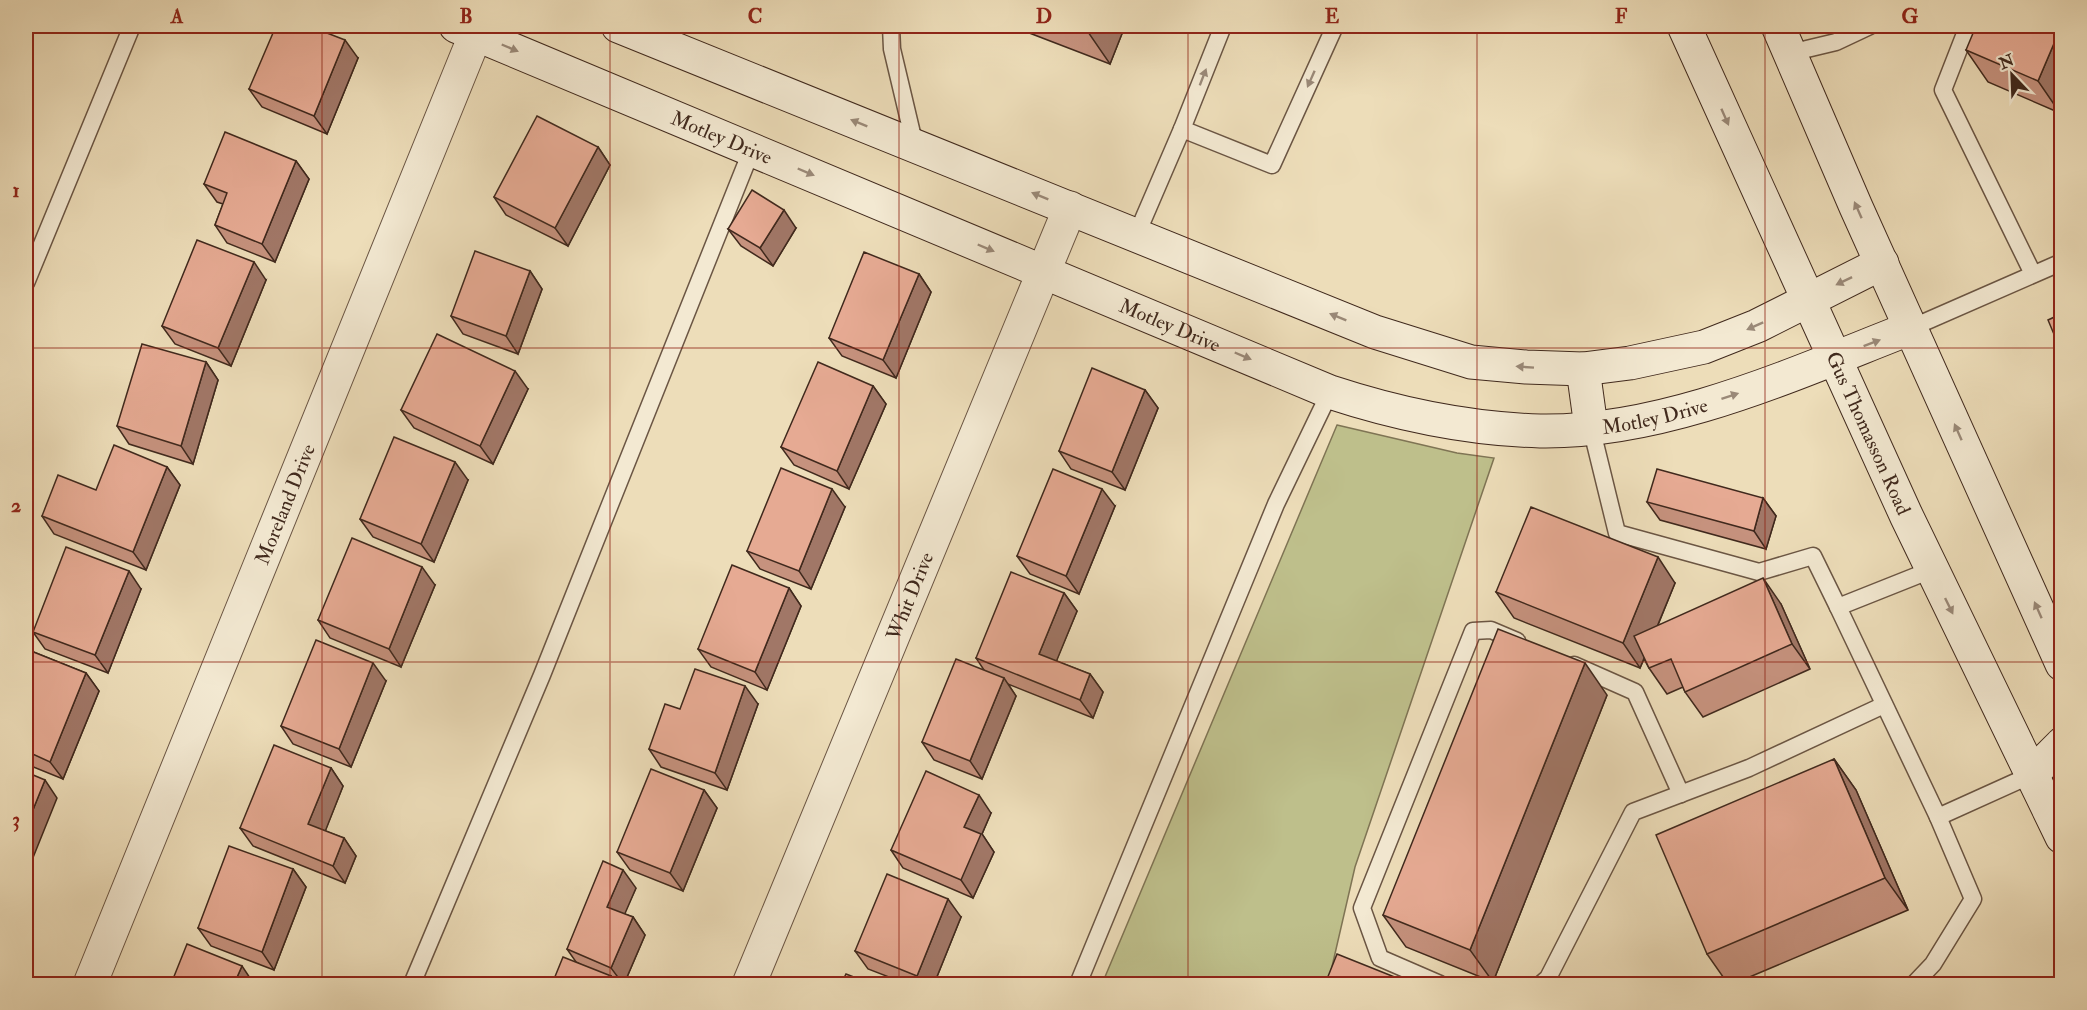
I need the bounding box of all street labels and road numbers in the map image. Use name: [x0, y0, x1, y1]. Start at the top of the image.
street label: Motley Drive: [667, 105, 776, 170]
street label: Motley Drive: [1116, 293, 1224, 357]
street label: Gus Thomasson Road: [1821, 347, 1917, 519]
street label: Motley Drive: [1600, 392, 1711, 440]
street label: Moreland Drive: [249, 440, 321, 568]
street label: Whit Drive: [880, 548, 939, 644]

